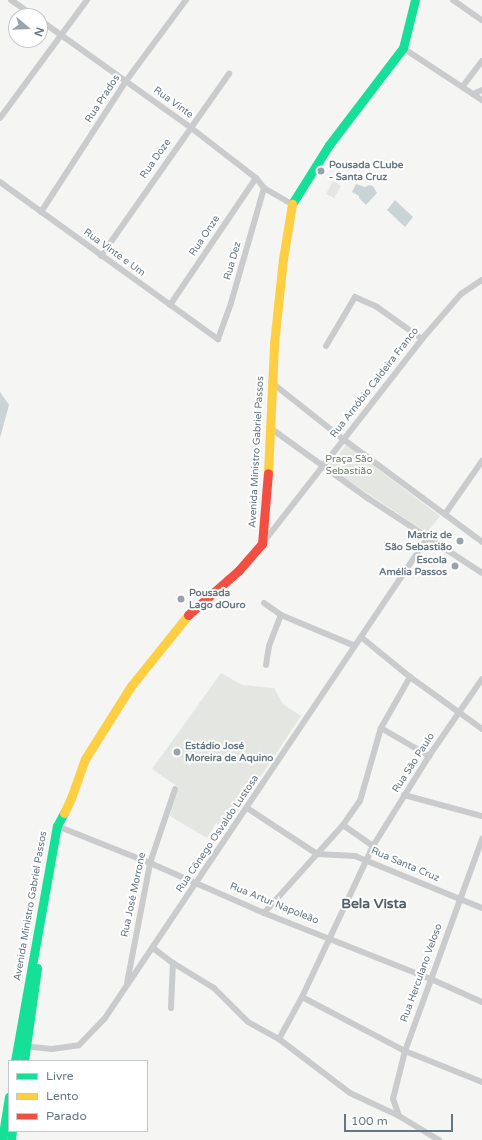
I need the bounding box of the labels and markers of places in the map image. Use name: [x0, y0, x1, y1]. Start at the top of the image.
place label: Pousada CLube - Santa Cruz: [329, 159, 403, 182]
marker: Pousada CLube - Santa Cruz: [316, 166, 326, 176]
place label: Matriz de São Sebastião: [385, 529, 452, 552]
marker: Matriz de São Sebastião: [455, 536, 465, 546]
place label: Escola Amélia Passos: [379, 554, 447, 578]
marker: Escola Amélia Passos: [450, 561, 460, 571]
place label: Pousada Lago dOuro: [189, 587, 245, 610]
marker: Pousada Lago dOuro: [176, 594, 186, 604]
place label: Estádio José Moreira de Aquino: [185, 740, 273, 764]
marker: Estádio José Moreira de Aquino: [172, 747, 182, 757]

